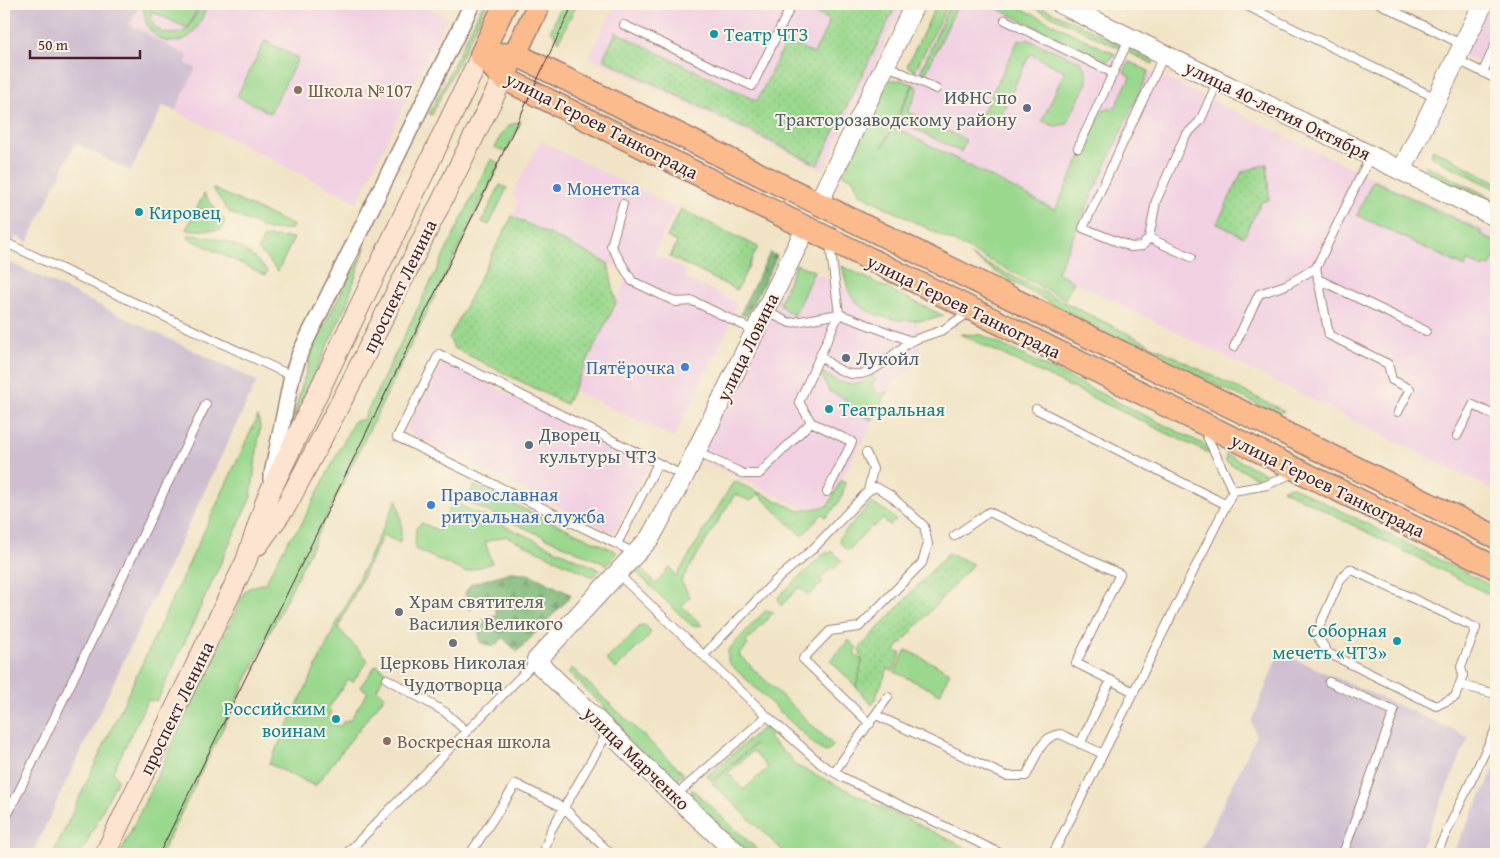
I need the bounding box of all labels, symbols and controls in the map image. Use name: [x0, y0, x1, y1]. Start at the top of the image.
place label: Театр ЧТЗ: [724, 20, 808, 48]
scale bar: [30, 28, 140, 60]
marker: Театр ЧТЗ: [708, 28, 720, 40]
text: 50 m: [38, 34, 69, 55]
street label: улица 40-летия Октября: [1179, 52, 1376, 167]
street label: улица Героев Танкограда: [500, 64, 703, 186]
place label: Школа №107: [308, 76, 413, 104]
place label: ИФНС по Тракторозаводскому району: [775, 83, 1017, 133]
marker: Школа №107: [292, 84, 304, 96]
marker: ИФНС по Тракторозаводскому району: [1021, 102, 1033, 114]
place label: Монетка: [567, 174, 640, 202]
marker: Монетка: [551, 182, 563, 194]
place label: Кировец: [149, 198, 221, 226]
marker: Кировец: [133, 206, 145, 218]
street label: проспект Ленина: [355, 215, 443, 357]
street label: улица Героев Танкограда: [861, 246, 1066, 365]
street label: улица Ловина: [708, 288, 785, 407]
place label: Лукойл: [856, 344, 919, 372]
marker: Лукойл: [840, 352, 852, 364]
place label: Пятёрочка: [586, 353, 675, 381]
marker: Пятёрочка: [679, 361, 691, 373]
place label: Театральная: [839, 395, 946, 423]
marker: Театральная: [823, 403, 835, 415]
place label: Дворец культуры ЧТЗ: [538, 420, 657, 470]
street label: улица Героев Танкограда: [1225, 425, 1430, 544]
marker: Дворец культуры ЧТЗ: [523, 439, 535, 451]
place label: Православная ритуальная служба: [441, 480, 605, 530]
marker: Православная ритуальная служба: [425, 499, 437, 511]
place label: Храм святителя Василия Великого: [409, 587, 563, 637]
marker: Храм святителя Василия Великого: [393, 606, 405, 618]
place label: Соборная мечеть «ЧТЗ»: [1272, 616, 1387, 666]
marker: Соборная мечеть «ЧТЗ»: [1391, 635, 1403, 647]
street label: проспект Ленина: [132, 637, 220, 779]
marker: Церковь Николая Чудотворца: [447, 637, 459, 649]
place label: Церковь Николая Чудотворца: [380, 648, 526, 698]
place label: Российским воинам: [223, 694, 326, 744]
street label: улица Марченко: [576, 699, 697, 817]
marker: Российским воинам: [330, 713, 342, 725]
place label: Воскресная школа: [397, 727, 551, 755]
marker: Воскресная школа: [381, 735, 393, 747]

